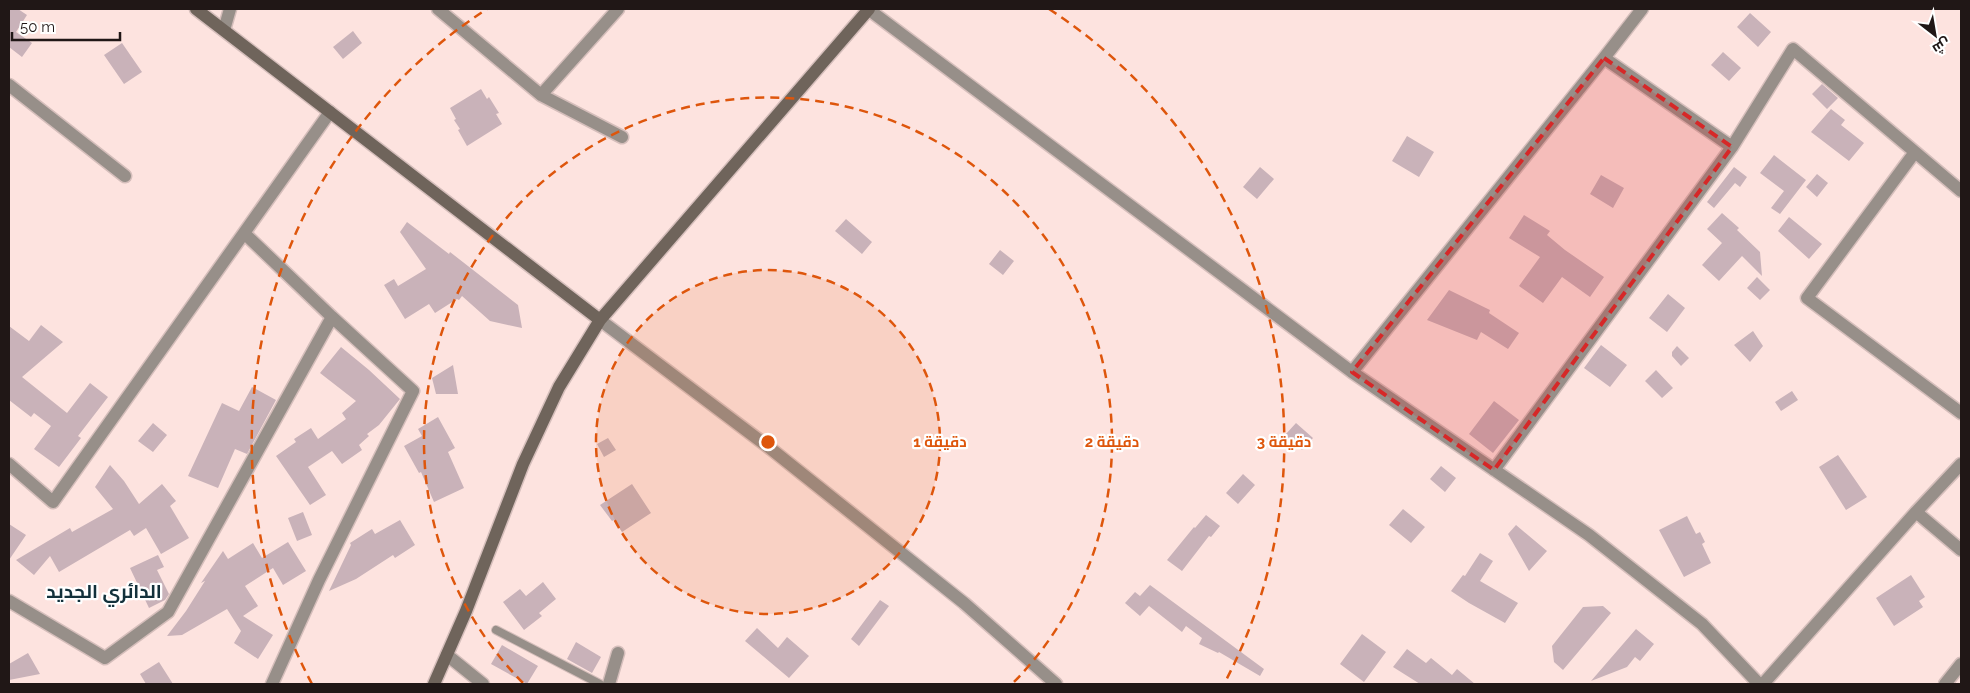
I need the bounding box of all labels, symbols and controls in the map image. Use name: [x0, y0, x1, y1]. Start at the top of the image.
scale bar: [12, 10, 120, 42]
north arrow: [1910, 10, 1960, 60]
text: 50 m: [20, 18, 55, 36]
text: ش: [1929, 34, 1954, 58]
centre of rings: [759, 433, 777, 451]
text: 1 دقيقة: [913, 433, 967, 451]
text: 2 دقيقة: [1085, 433, 1139, 451]
text: 3 دقيقة: [1257, 433, 1311, 451]
district label: الدائري الجديد: [46, 580, 162, 607]

